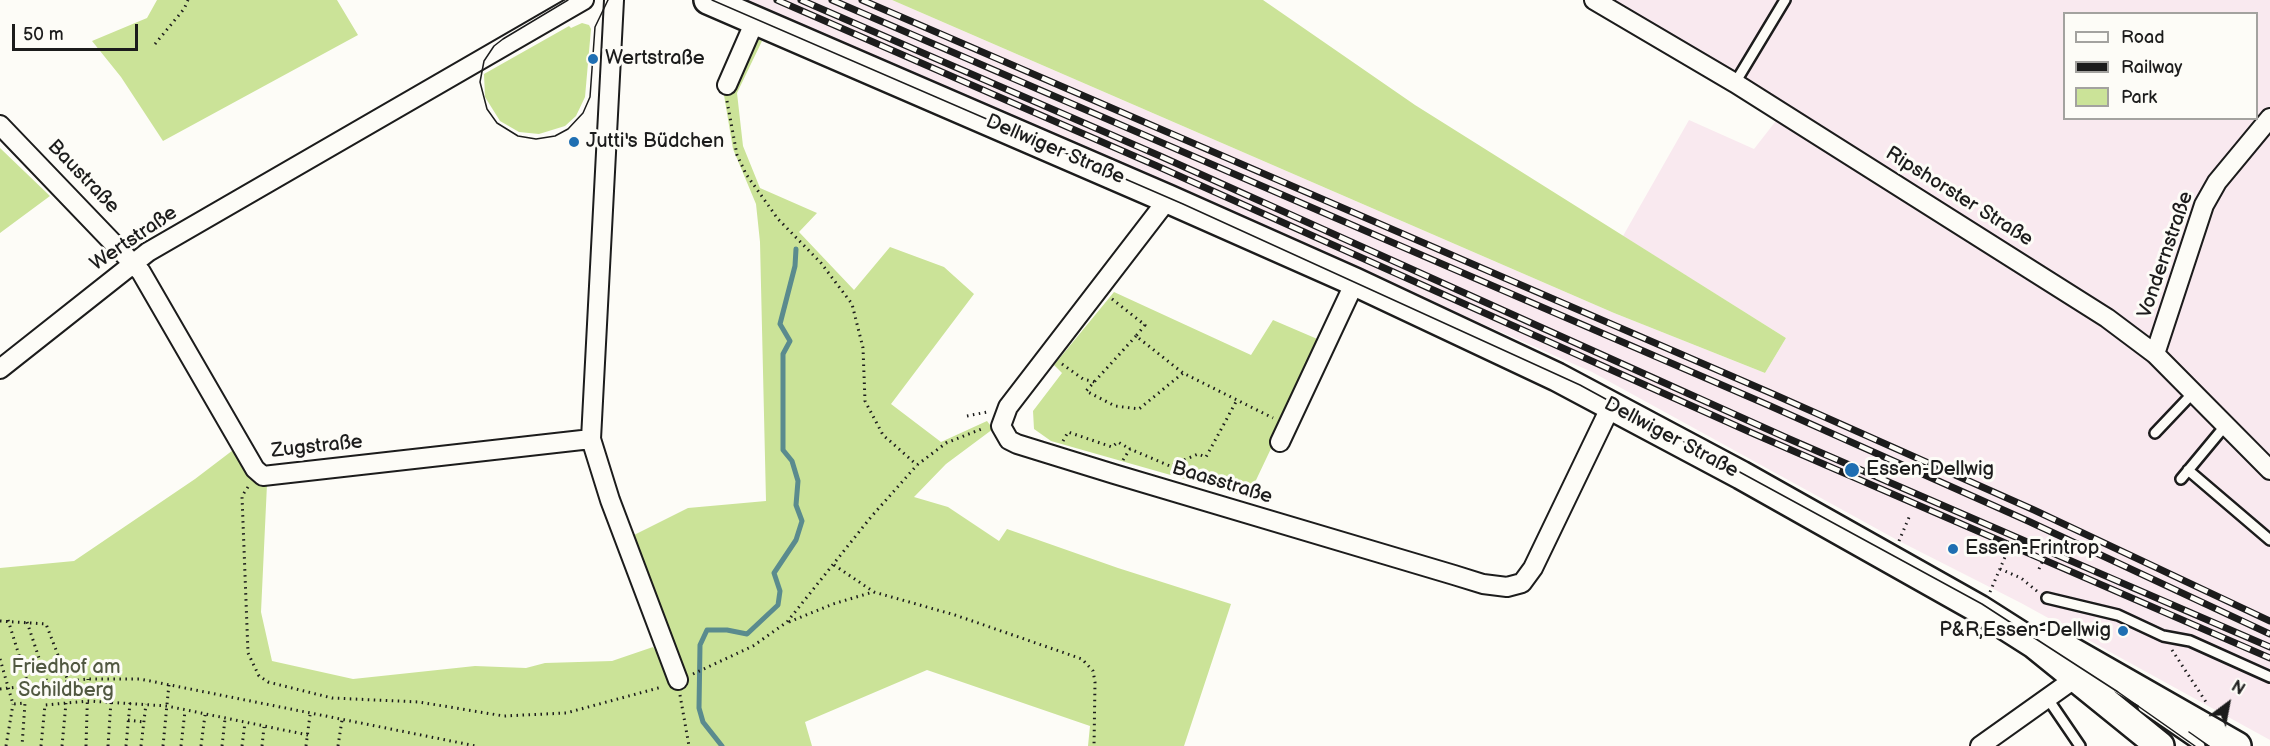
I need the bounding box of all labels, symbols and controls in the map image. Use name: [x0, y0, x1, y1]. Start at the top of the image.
scale bar: [15, 12, 141, 50]
legend: [2063, 12, 2258, 120]
text: 50 m: [23, 24, 64, 45]
text: Road: [2121, 27, 2165, 48]
place label: Wertstraße: [605, 47, 705, 71]
marker: Wertstraße: [586, 52, 600, 66]
text: Railway: [2121, 57, 2183, 78]
text: Park: [2121, 87, 2157, 108]
street label: Dellwiger Straße: [982, 110, 1128, 190]
place label: Jutti's Büdchen: [586, 130, 724, 154]
street label: Baustraße: [42, 135, 124, 219]
marker: Jutti's Büdchen: [567, 135, 581, 149]
street label: Ripshorster Straße: [1881, 142, 2037, 252]
street label: Vondernstraße: [2133, 188, 2199, 322]
street label: Wertstraße: [86, 201, 182, 277]
street label: Dellwiger Straße: [1600, 393, 1742, 483]
street label: Zugstraße: [270, 430, 364, 464]
street label: Baasstraße: [1169, 456, 1275, 510]
place label: Essen-Dellwig: [1866, 458, 1994, 482]
marker: Essen-Dellwig: [1843, 461, 1861, 479]
place label: Essen-Frintrop: [1965, 537, 2099, 561]
marker: Essen-Frintrop: [1946, 542, 1960, 556]
place label: P&R,Essen-Dellwig: [1939, 619, 2111, 643]
marker: P&R,Essen-Dellwig: [2116, 624, 2130, 638]
park label: Friedhof am Schildberg: [12, 656, 120, 703]
north arrow: [2198, 674, 2258, 734]
text: N: [2228, 677, 2248, 700]

